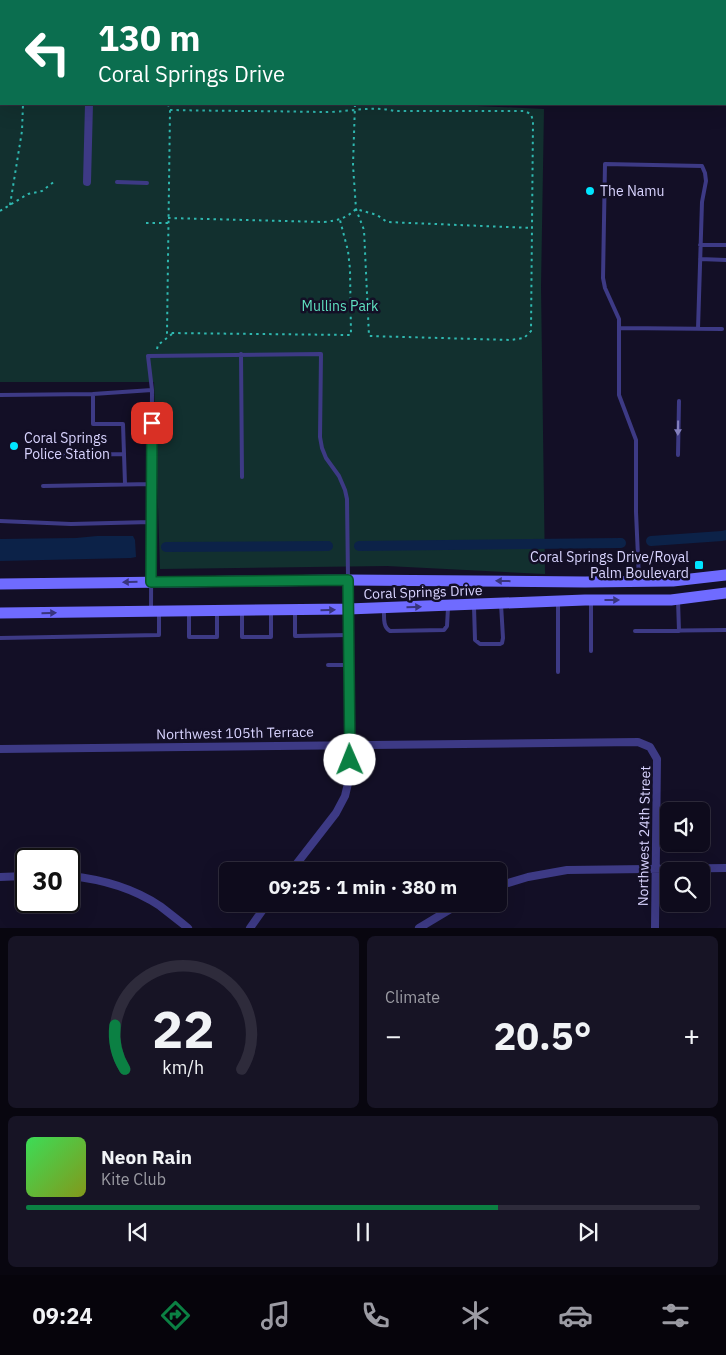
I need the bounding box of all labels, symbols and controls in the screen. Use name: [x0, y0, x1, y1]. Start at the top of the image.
text: 130 m: [98, 15, 201, 61]
icon: left: [15, 20, 80, 85]
text: Coral Springs Drive: [98, 59, 285, 88]
place label: The Namu: [600, 182, 665, 200]
marker: The Namu: [584, 185, 596, 197]
park label: Mullins Park: [302, 297, 379, 315]
pin: [131, 402, 173, 444]
icon: arrive: [138, 409, 166, 437]
one-way arrow: [674, 420, 682, 436]
place label: Coral Springs Police Station: [24, 429, 110, 463]
marker: Coral Springs Police Station: [8, 440, 20, 452]
place label: Coral Springs Drive/Royal Palm Boulevard: [530, 548, 689, 582]
marker: Coral Springs Drive/Royal Palm Boulevard: [693, 559, 705, 571]
one-way arrow: [494, 577, 510, 585]
one-way arrow: [122, 578, 138, 586]
street label: Coral Springs Drive: [363, 581, 483, 603]
one-way arrow: [604, 596, 620, 604]
one-way arrow: [407, 603, 423, 611]
one-way arrow: [320, 606, 336, 614]
one-way arrow: [41, 608, 57, 616]
street label: Northwest 105th Terrace: [156, 723, 314, 743]
position arrow: [323, 733, 375, 785]
street label: Northwest 24th Street: [634, 766, 654, 906]
map controls: [660, 802, 710, 912]
button: sound: [660, 802, 710, 852]
speed limit sign: 30: [15, 848, 80, 913]
button: search: [660, 862, 710, 912]
text: 09:25 · 1 min · 380 m: [269, 875, 457, 899]
text: Climate: [385, 987, 440, 1007]
text: 22: [152, 995, 215, 1062]
text: 20.5°: [493, 1011, 592, 1060]
text: −: [385, 1017, 402, 1054]
text: +: [683, 1017, 700, 1054]
text: km/h: [163, 1056, 205, 1079]
text: Neon Rain: [101, 1145, 192, 1169]
text: Kite Club: [101, 1169, 166, 1189]
icon: previous: [124, 1218, 152, 1246]
icon: pause: [349, 1218, 377, 1246]
icon: next: [574, 1218, 602, 1246]
icon: directions: [158, 1298, 193, 1333]
icon: music: [258, 1298, 293, 1333]
icon: phone: [358, 1298, 393, 1333]
icon: climate: [458, 1298, 493, 1333]
icon: car: [558, 1298, 593, 1333]
icon: filters: [658, 1298, 693, 1333]
text: 09:24: [33, 1301, 93, 1330]

